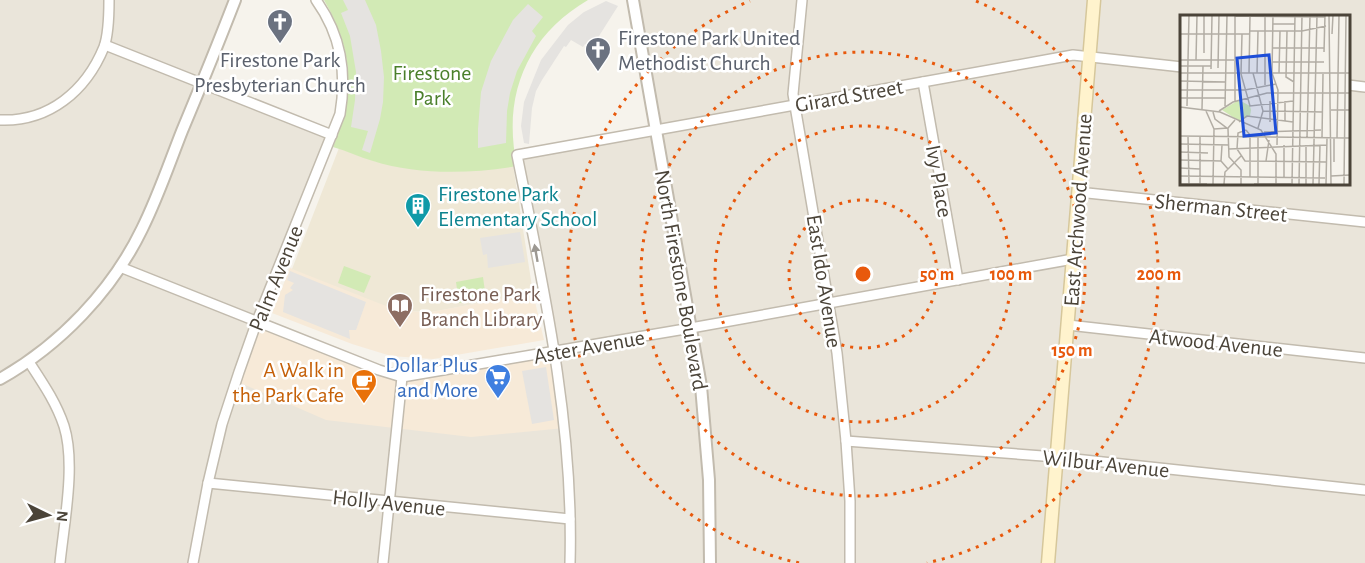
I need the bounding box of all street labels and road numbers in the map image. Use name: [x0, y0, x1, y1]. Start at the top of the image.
street label: Girard Street: [793, 76, 905, 116]
street label: East Archwood Avenue: [1060, 113, 1096, 307]
street label: Ivy Place: [922, 143, 956, 219]
street label: North Firestone Boulevard: [651, 168, 711, 392]
street label: Sherman Street: [1154, 190, 1288, 226]
street label: East Ido Avenue: [803, 213, 845, 349]
street label: Palm Avenue: [245, 222, 307, 334]
street label: Atwood Avenue: [1148, 325, 1284, 361]
street label: Aster Avenue: [532, 326, 647, 368]
street label: Wilbur Avenue: [1041, 446, 1170, 482]
street label: Holly Avenue: [331, 486, 446, 520]

